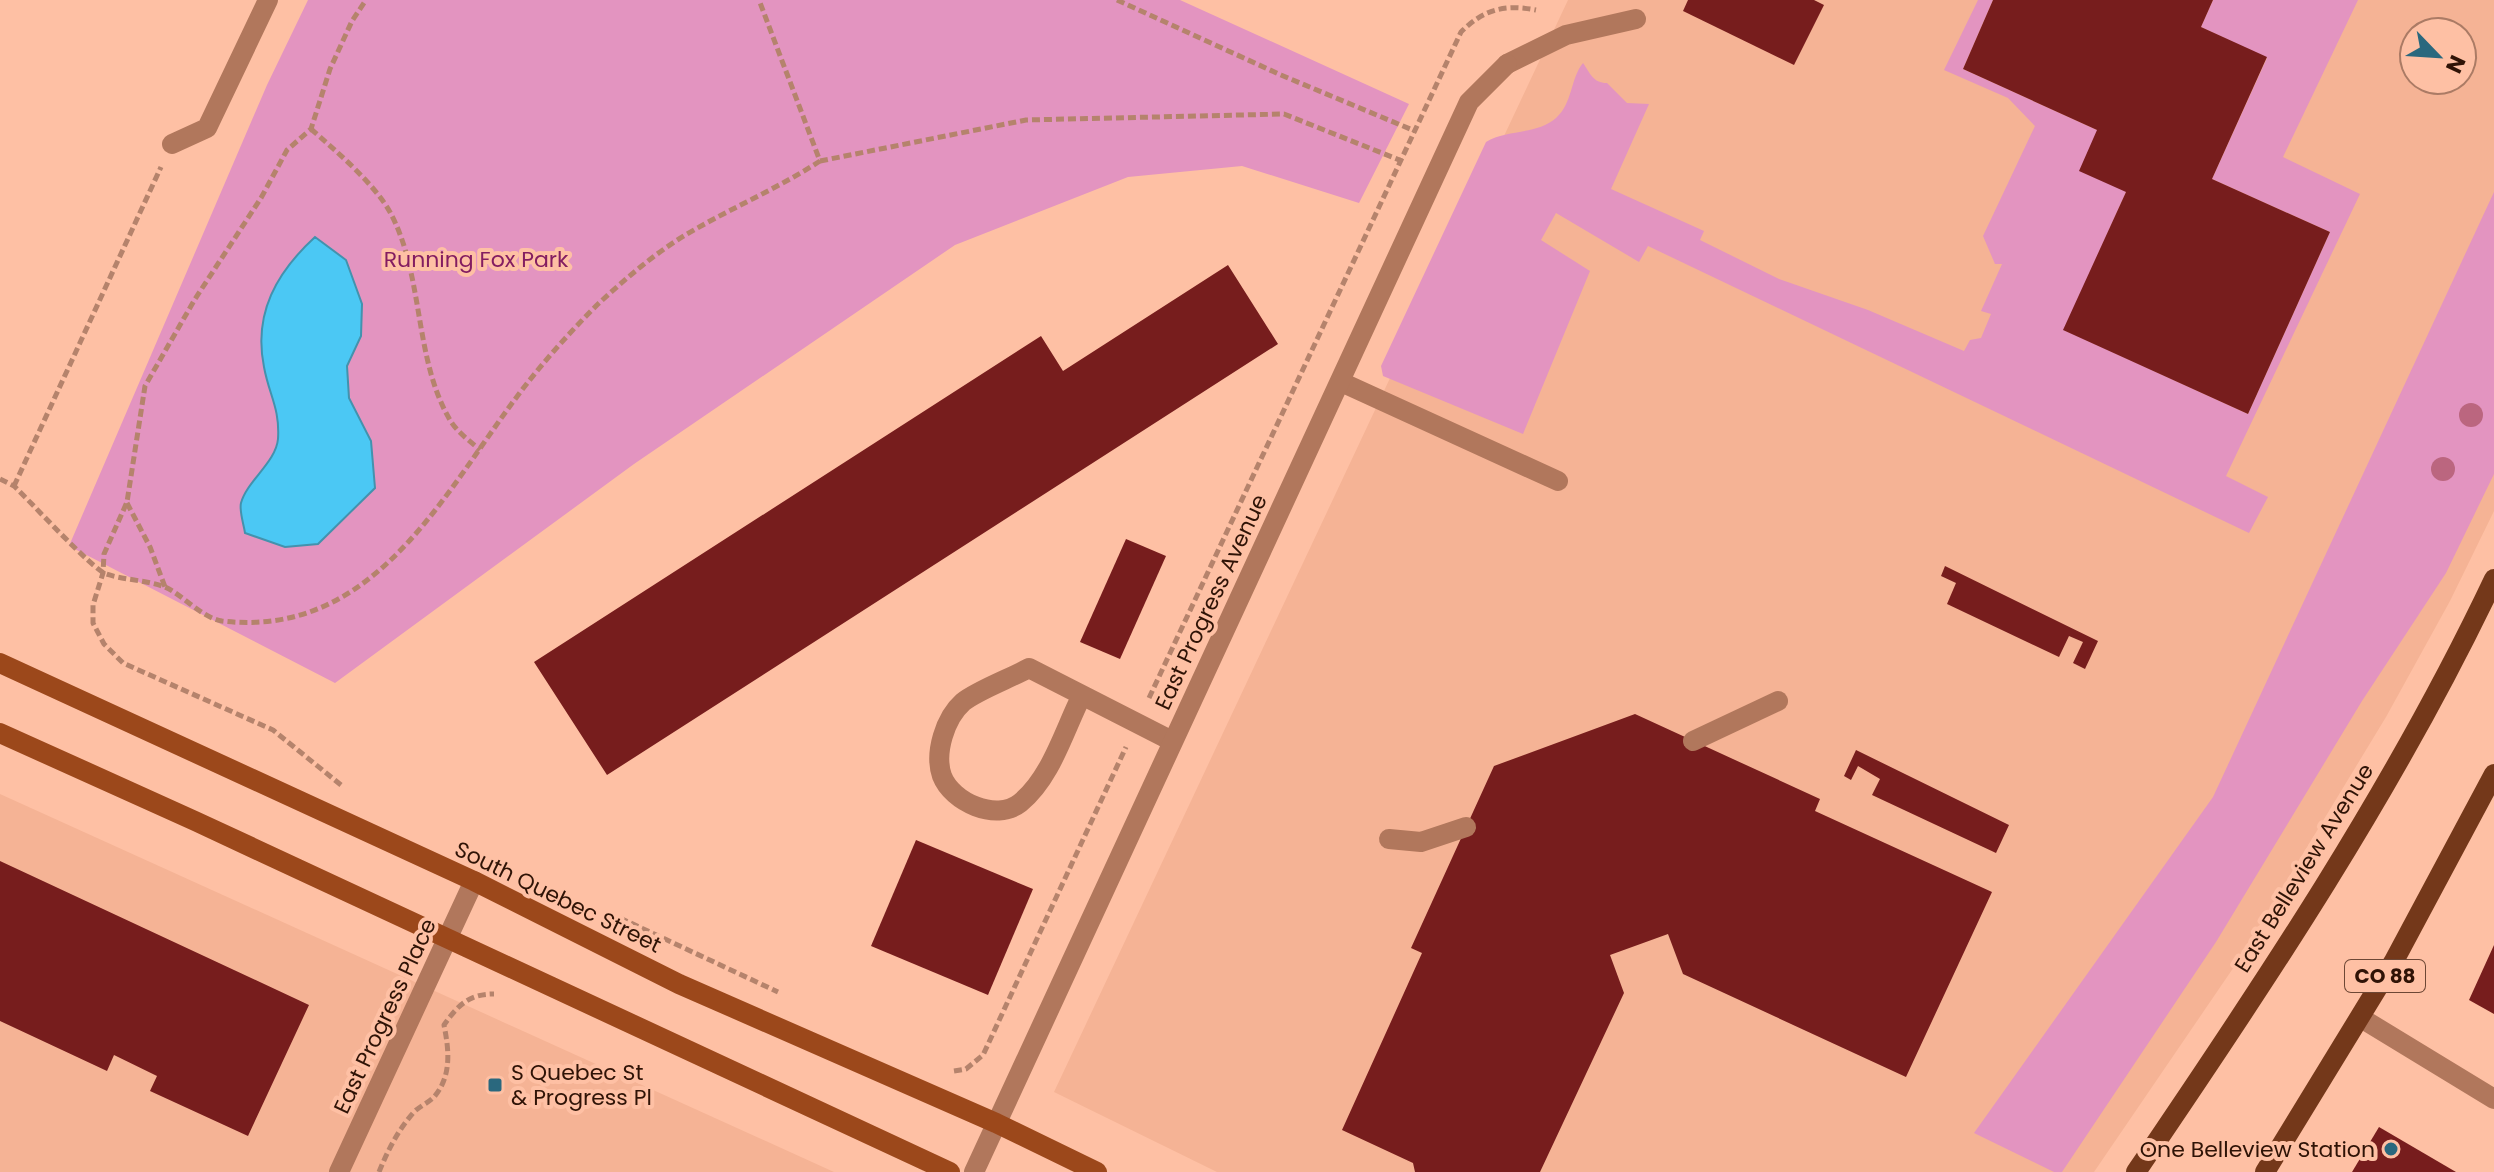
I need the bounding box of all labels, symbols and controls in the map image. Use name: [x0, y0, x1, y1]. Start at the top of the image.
north arrow: [2398, 16, 2478, 96]
text: N: [2438, 50, 2473, 78]
park label: Running Fox Park: [384, 244, 569, 275]
street label: East Progress Avenue: [1147, 489, 1275, 715]
street label: East Belleview Avenue: [2227, 758, 2381, 978]
street label: South Quebec Street: [450, 833, 666, 961]
street label: East Progress Place: [326, 913, 444, 1119]
road number: CO 88: [2345, 960, 2425, 992]
place label: S Quebec St & Progress Pl: [511, 1057, 652, 1113]
marker: S Quebec St & Progress Pl: [486, 1076, 504, 1094]
place label: One Belleview Station: [2140, 1134, 2375, 1165]
marker: One Belleview Station: [2382, 1140, 2400, 1158]

